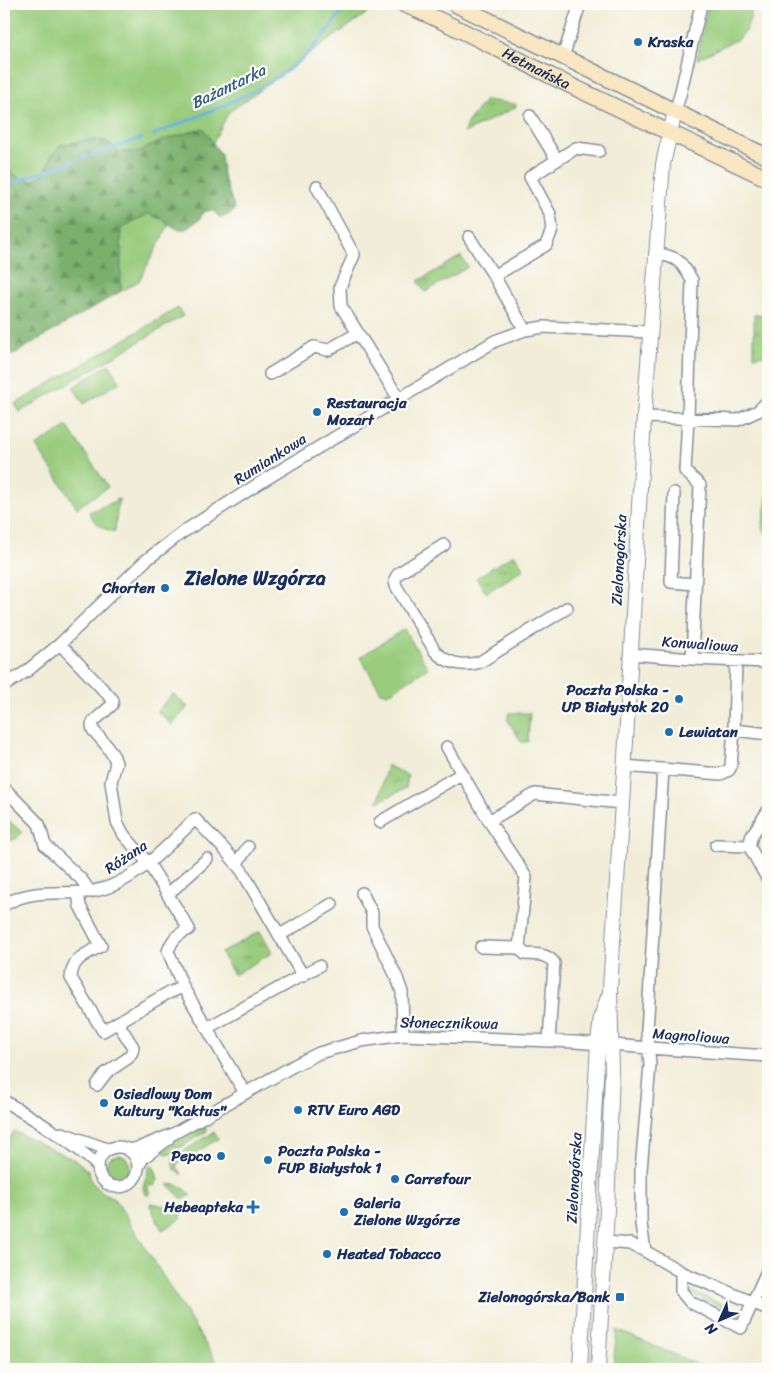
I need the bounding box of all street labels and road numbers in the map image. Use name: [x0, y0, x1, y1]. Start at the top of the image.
street label: Hetmańska: [498, 40, 575, 97]
street label: Rumiankowa: [228, 426, 312, 492]
street label: Zielonogórska: [604, 513, 634, 606]
street label: Konwaliowa: [661, 628, 740, 660]
street label: Różana: [99, 833, 153, 881]
street label: Słonecznikowa: [400, 1009, 499, 1037]
street label: Magnoliowa: [652, 1020, 731, 1052]
street label: Zielonogórska: [559, 1131, 589, 1224]

